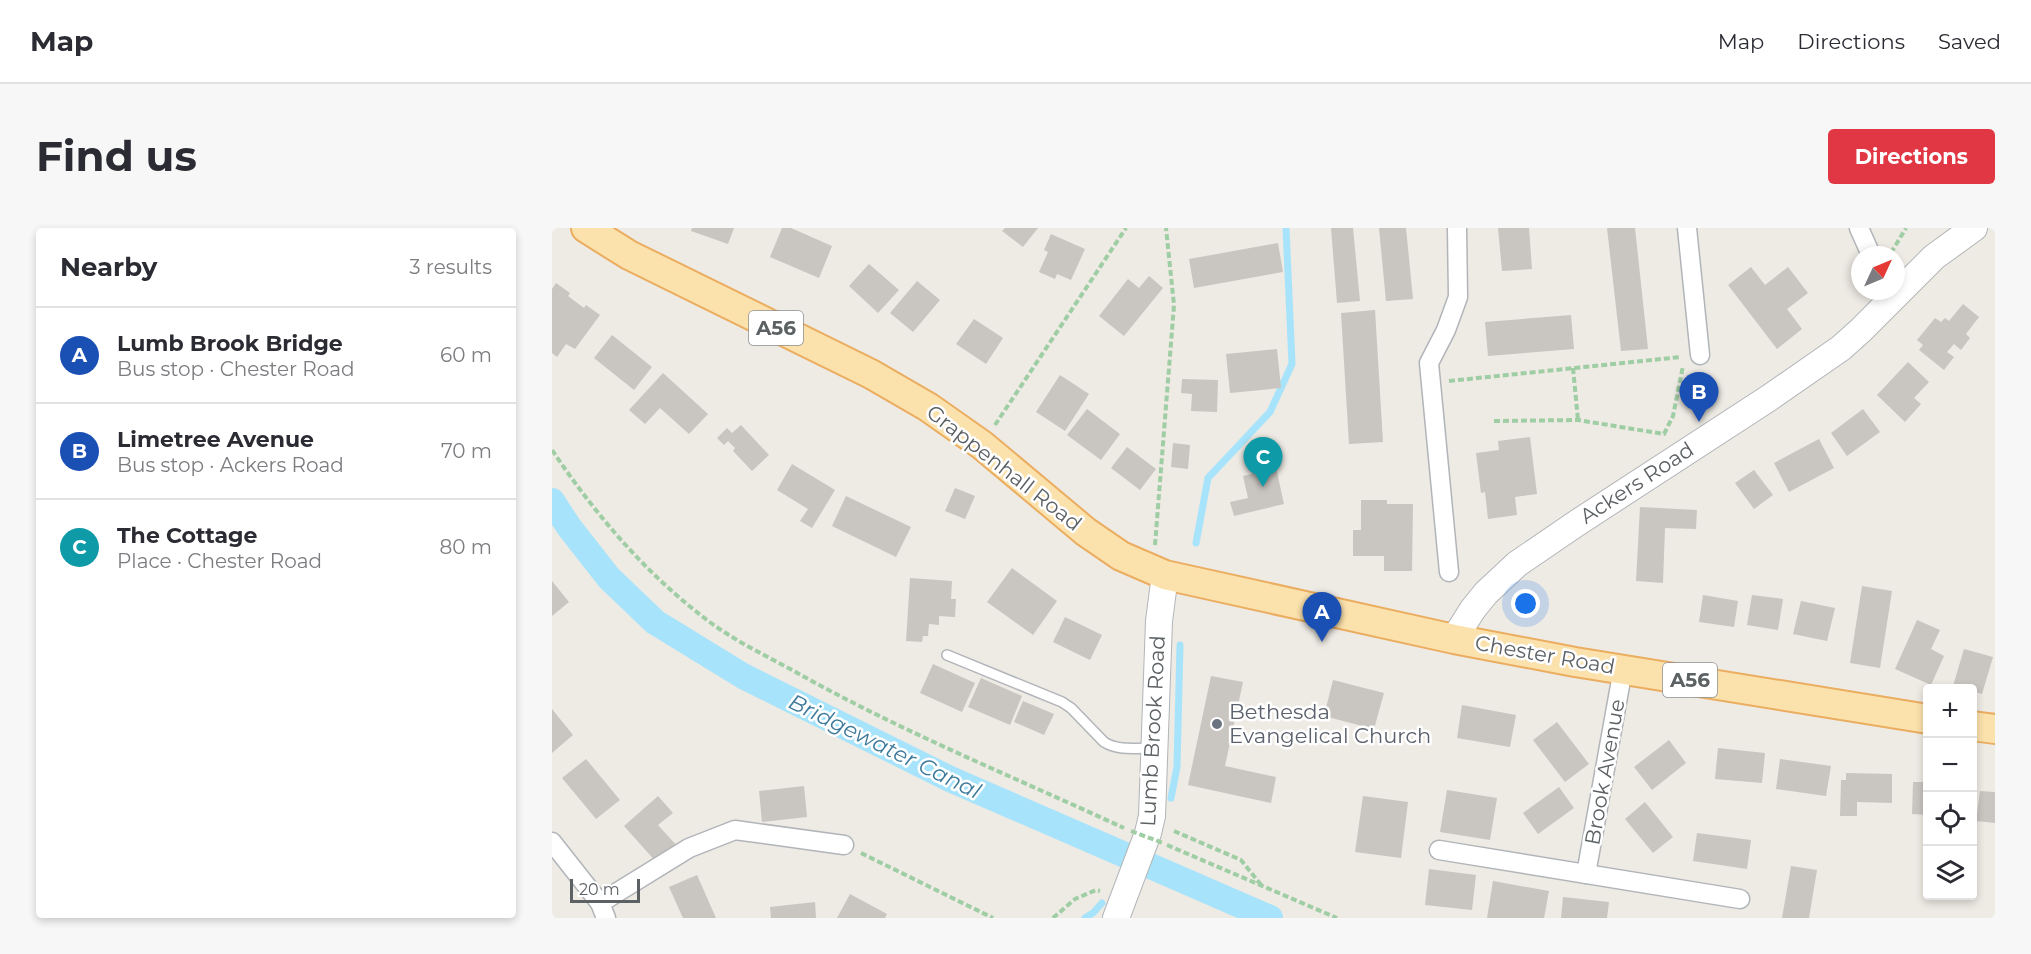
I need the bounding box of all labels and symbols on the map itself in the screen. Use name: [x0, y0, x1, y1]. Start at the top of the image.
north arrow: [1851, 246, 1905, 300]
road number: A56: [749, 311, 803, 345]
pin: B: [1680, 372, 1718, 422]
street label: Grappenhall Road: [922, 399, 1087, 536]
street label: Ackers Road: [1575, 437, 1698, 529]
pin: C: [1244, 438, 1282, 487]
your location: [1511, 589, 1540, 618]
pin: A: [1302, 592, 1342, 642]
street label: Chester Road: [1473, 630, 1617, 679]
street label: Lumb Brook Road: [1135, 635, 1170, 827]
road number: A56: [1663, 663, 1717, 697]
water label: Bridgewater Canal: [784, 688, 985, 805]
street label: Brook Avenue: [1579, 697, 1630, 847]
place label: Bethesda Evangelical Church: [1229, 699, 1431, 748]
marker: Bethesda Evangelical Church: [1210, 717, 1224, 731]
scale bar: [570, 876, 640, 904]

